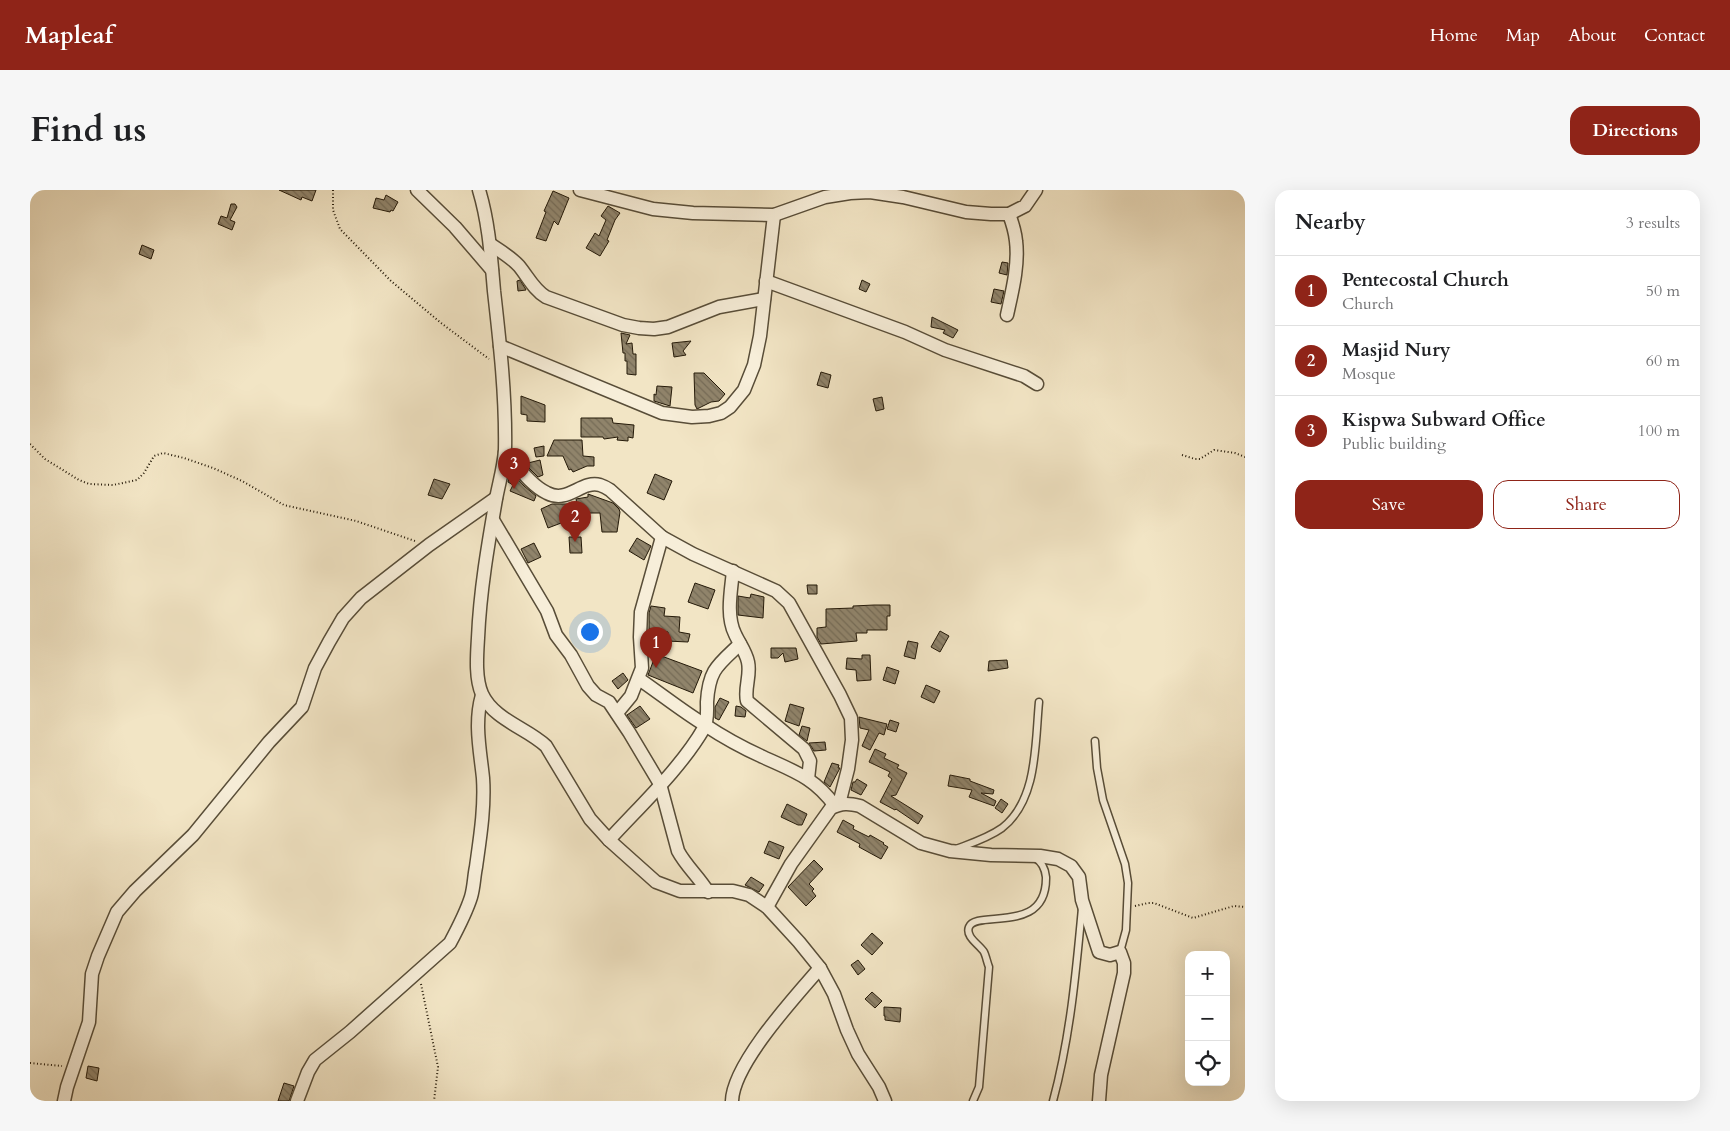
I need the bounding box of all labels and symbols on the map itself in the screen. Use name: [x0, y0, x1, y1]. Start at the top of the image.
pin: 3: [498, 448, 530, 489]
pin: 2: [559, 501, 591, 542]
your location: [577, 619, 603, 645]
pin: 1: [640, 627, 672, 668]

